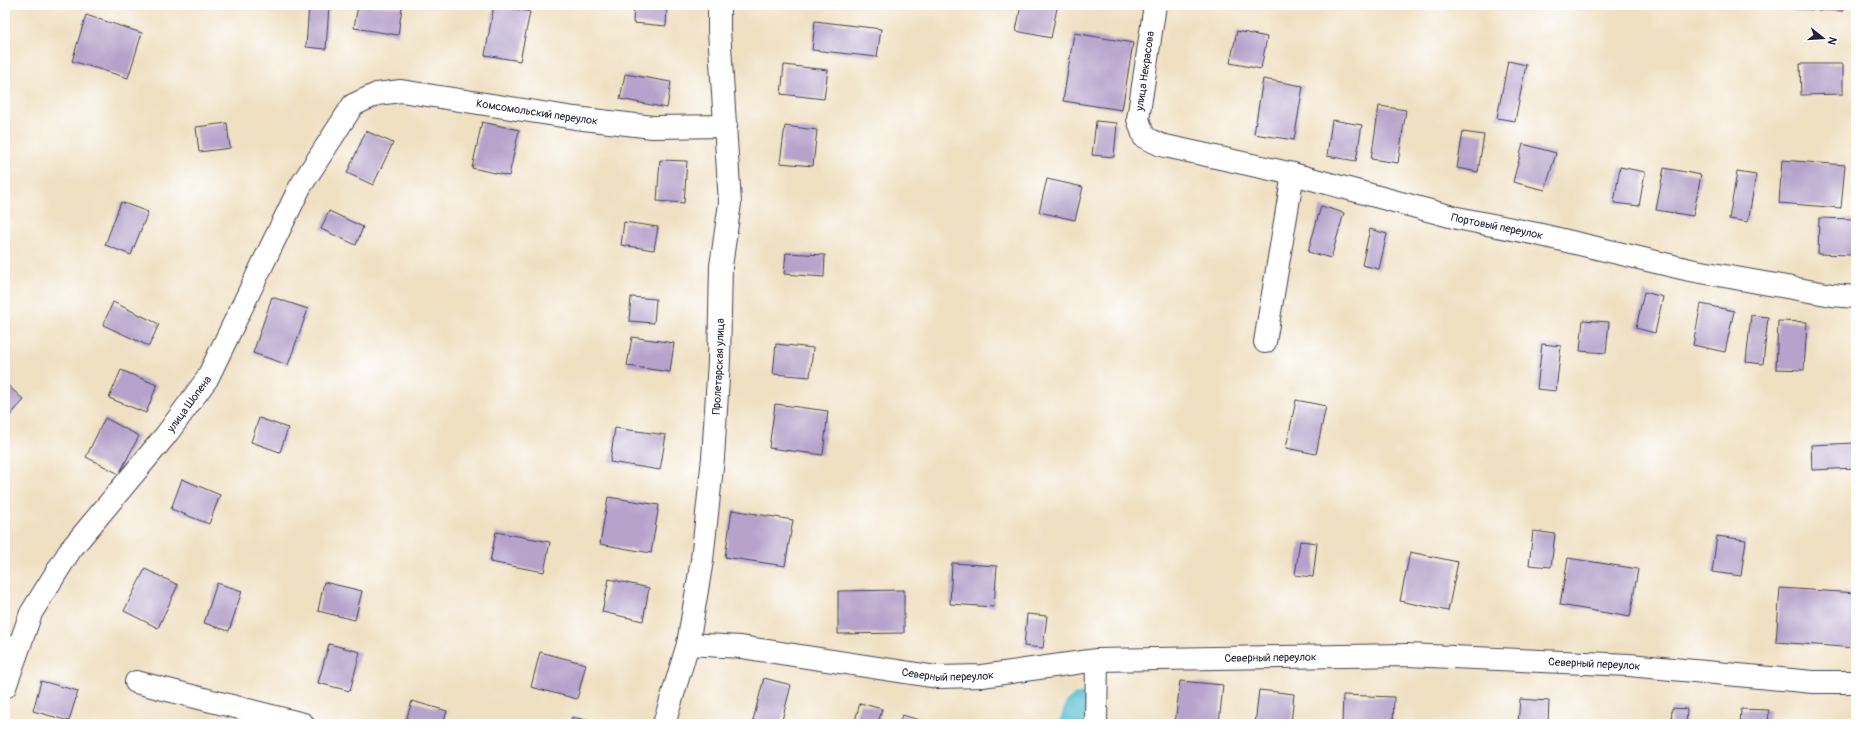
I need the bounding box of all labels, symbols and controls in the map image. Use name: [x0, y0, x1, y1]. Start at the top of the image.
north arrow: [1803, 18, 1843, 58]
street label: улица Некрасова: [1133, 30, 1157, 113]
text: N: [1825, 35, 1839, 47]
street label: Комсомольский переулок: [475, 96, 599, 127]
street label: Портовый переулок: [1450, 210, 1545, 242]
street label: Пролетарская улица: [709, 318, 726, 415]
street label: улица Шопена: [163, 373, 214, 435]
street label: Северный переулок: [1224, 650, 1317, 664]
street label: Северный переулок: [1548, 655, 1641, 673]
street label: Северный переулок: [901, 665, 995, 684]

